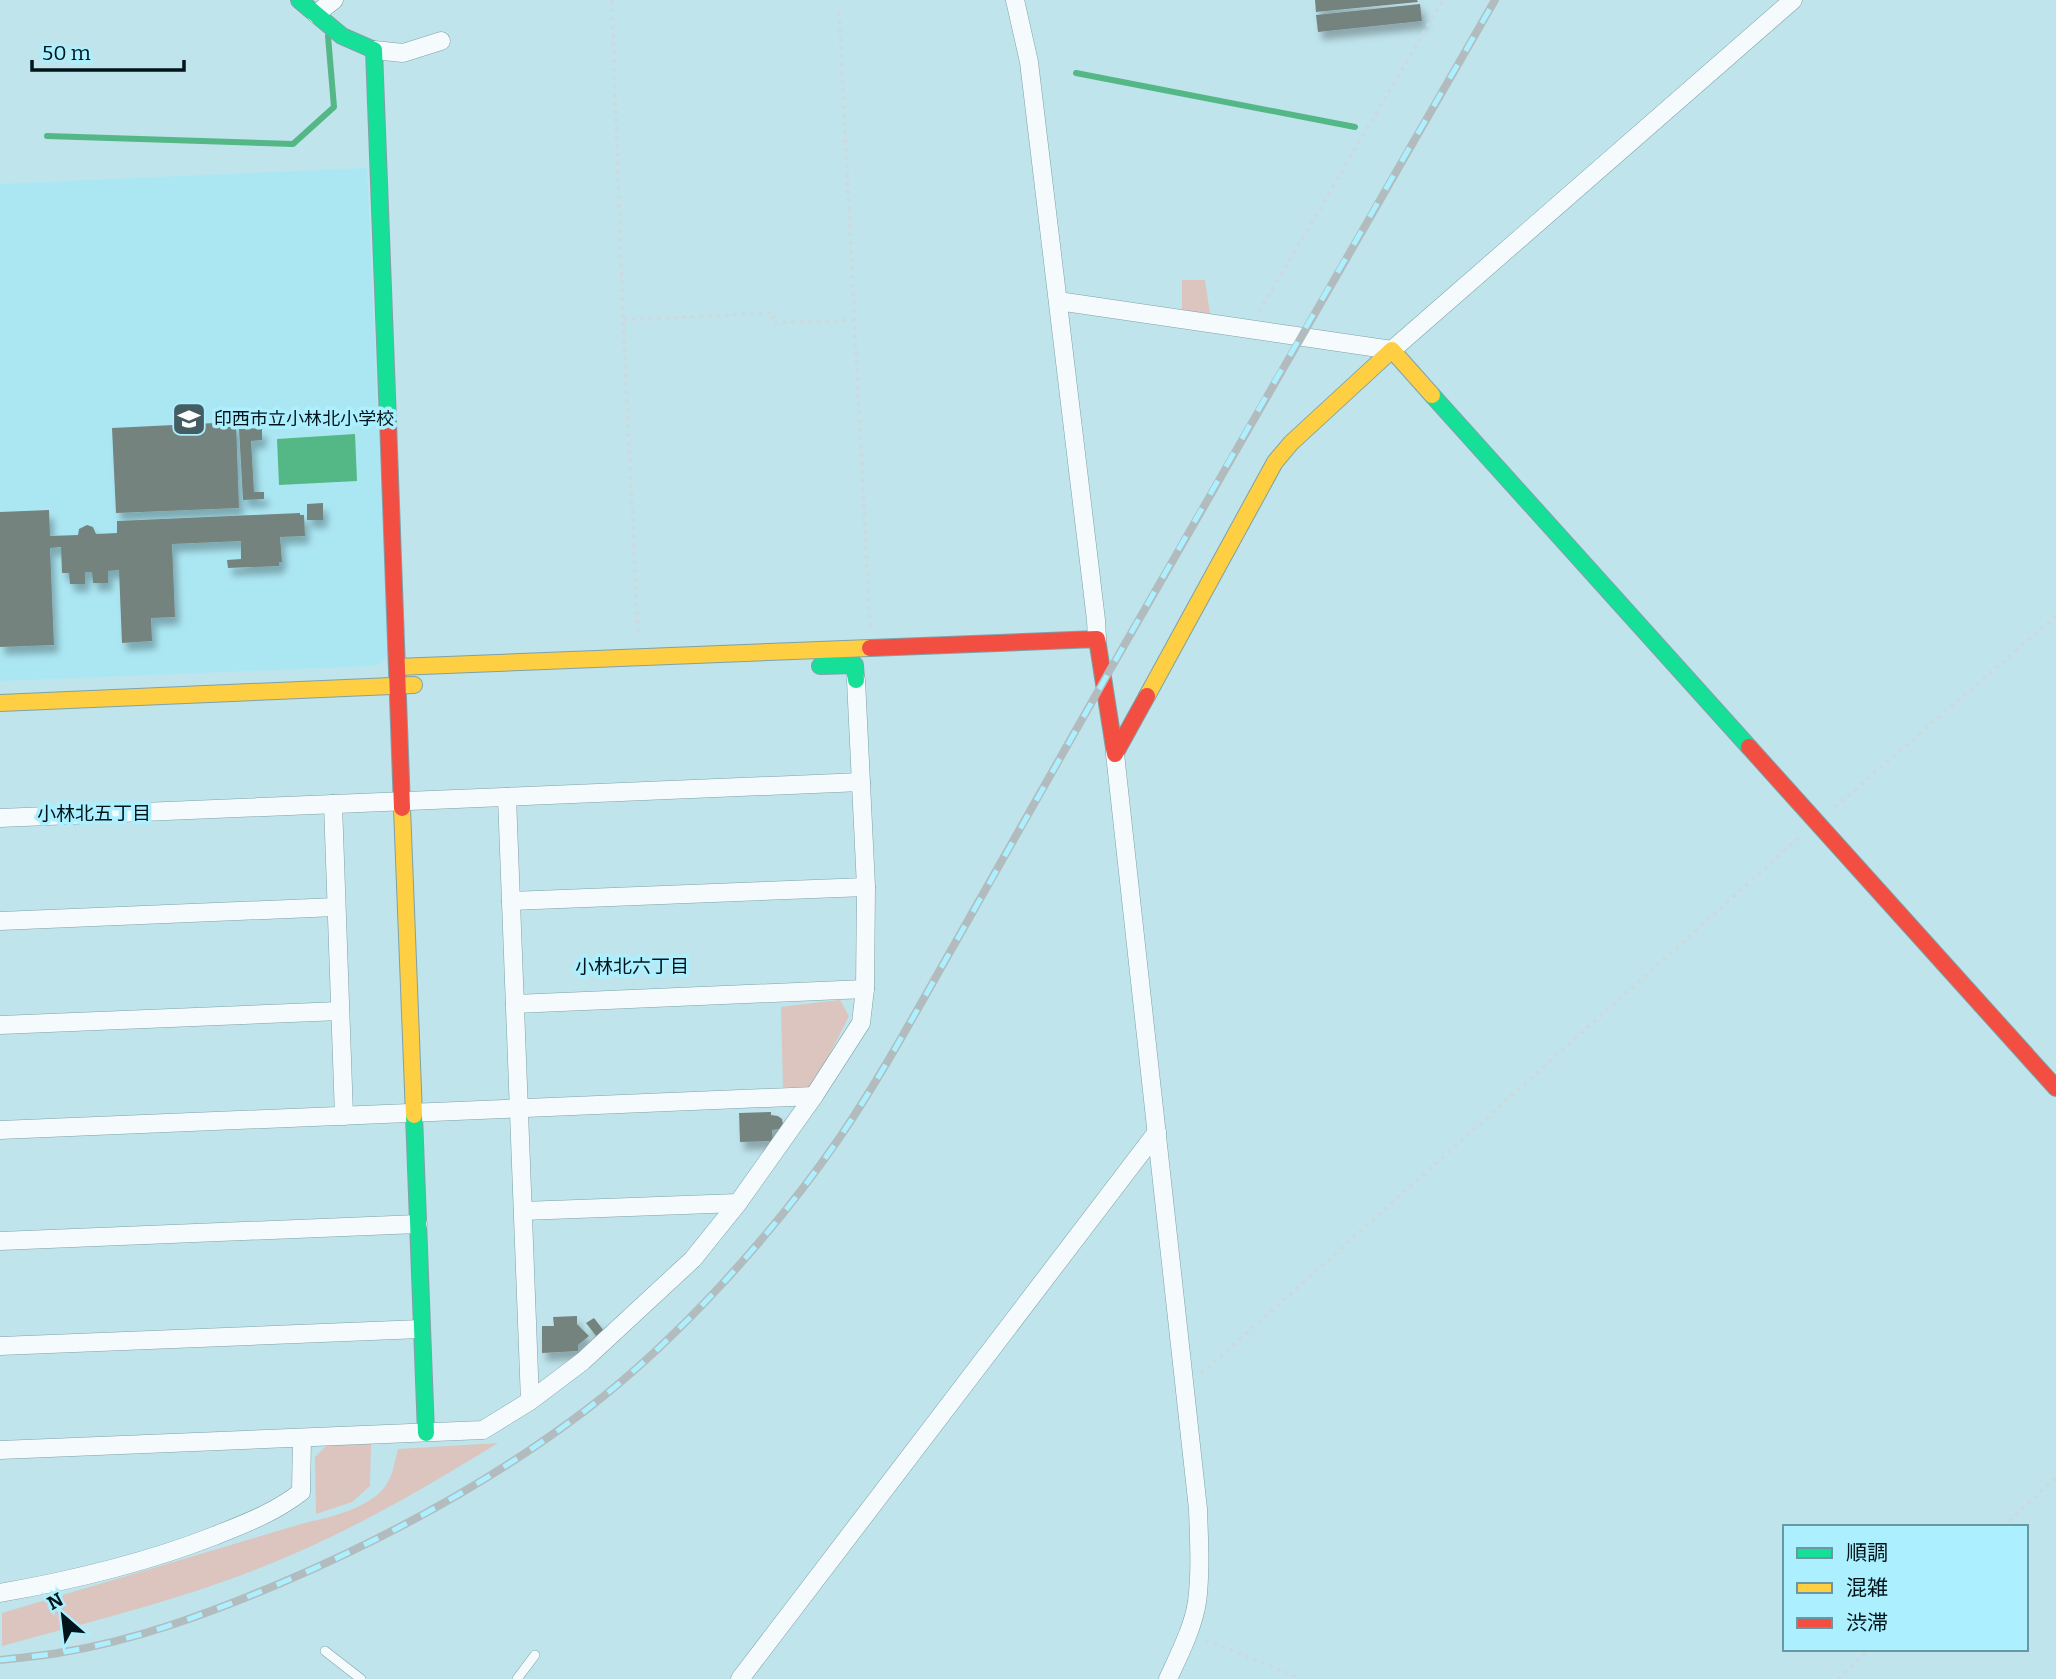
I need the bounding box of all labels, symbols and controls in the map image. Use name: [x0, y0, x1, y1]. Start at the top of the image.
scale bar: [32, 28, 184, 72]
text: 50 m: [42, 40, 91, 66]
school or university icon: 印西市立小林北小学校: [170, 400, 208, 438]
place label: 印西市立小林北小学校: [214, 408, 394, 430]
district label: 小林北五丁目: [37, 802, 151, 825]
district label: 小林北六丁目: [575, 955, 689, 978]
legend: [1783, 1525, 2028, 1651]
text: 順調: [1846, 1540, 1888, 1566]
text: 混雑: [1846, 1575, 1888, 1601]
north arrow: [28, 1581, 98, 1651]
text: N: [43, 1588, 67, 1615]
text: 渋滞: [1846, 1610, 1888, 1636]

